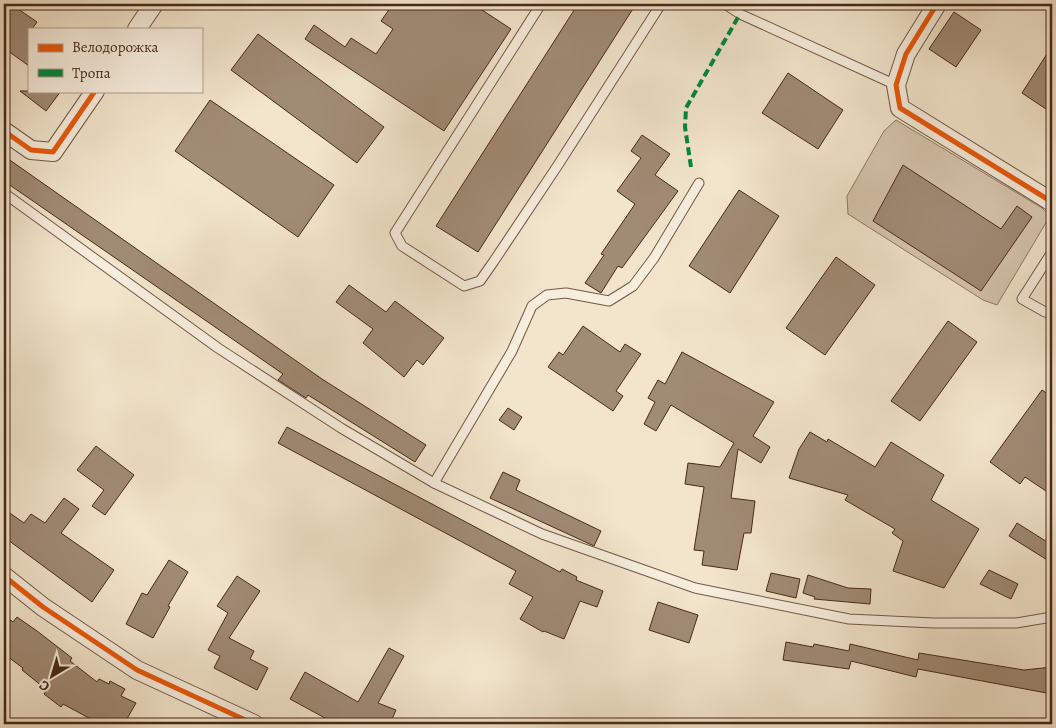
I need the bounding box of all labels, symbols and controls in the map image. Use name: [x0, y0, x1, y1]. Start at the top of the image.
legend: [28, 28, 202, 92]
text: Велодорожка: [72, 37, 159, 57]
text: Тропа: [72, 63, 111, 83]
north arrow: [28, 650, 78, 700]
text: С: [35, 675, 54, 696]

